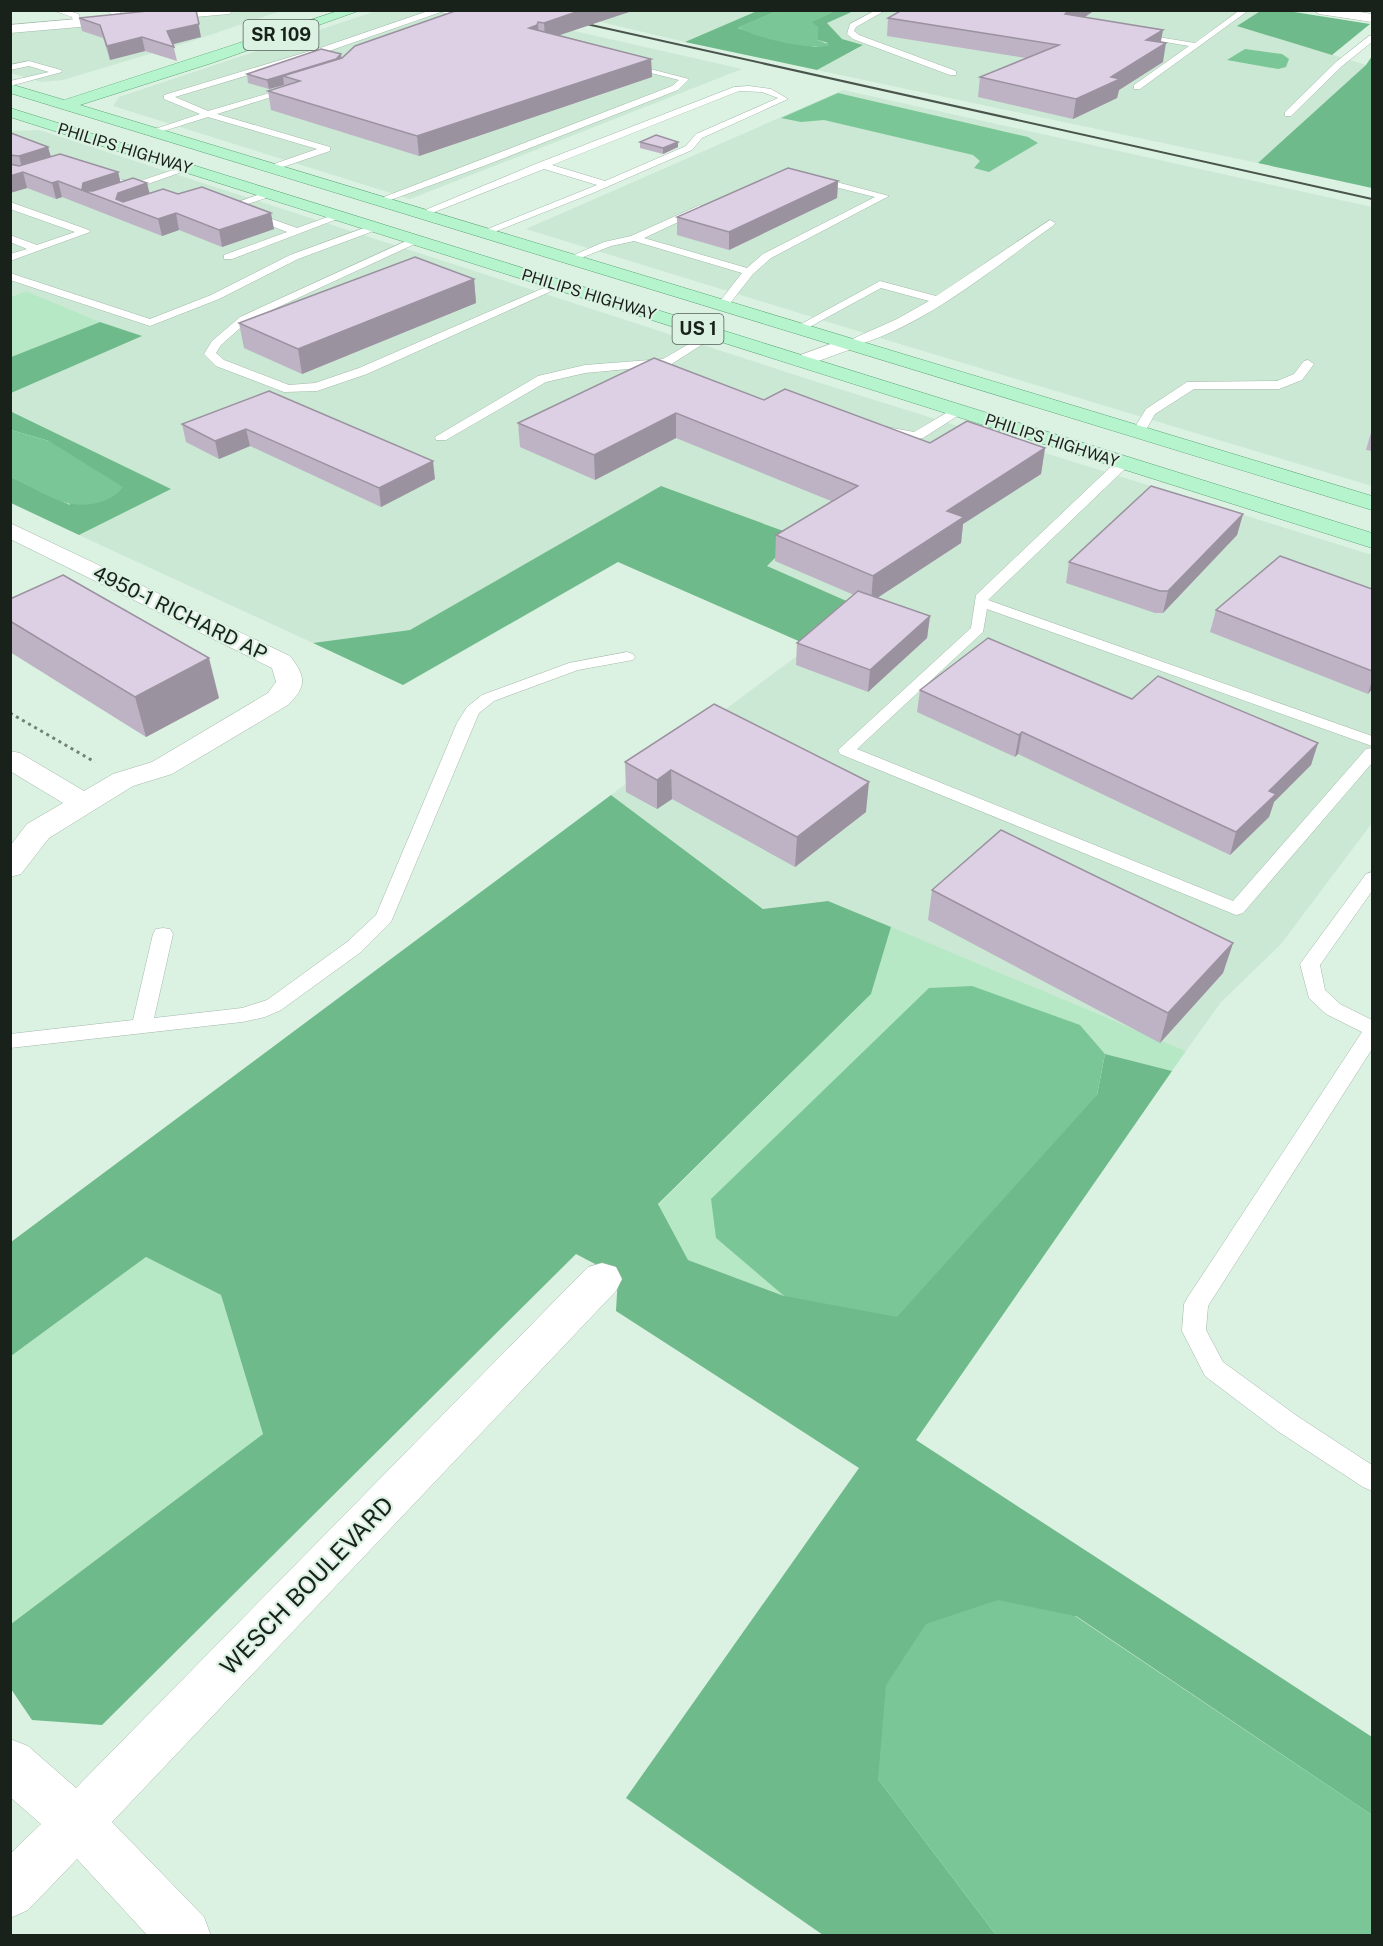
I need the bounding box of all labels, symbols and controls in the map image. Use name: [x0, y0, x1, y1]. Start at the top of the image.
road number: SR 109: [244, 20, 318, 50]
street label: PHILIPS HIGHWAY: [55, 119, 195, 178]
street label: PHILIPS HIGHWAY: [519, 265, 659, 324]
road number: US 1: [672, 314, 724, 344]
street label: PHILIPS HIGHWAY: [982, 410, 1122, 471]
street label: 4950-1 RICHARD AP: [89, 560, 271, 666]
street label: WESCH BOULEVARD: [214, 1490, 399, 1680]

